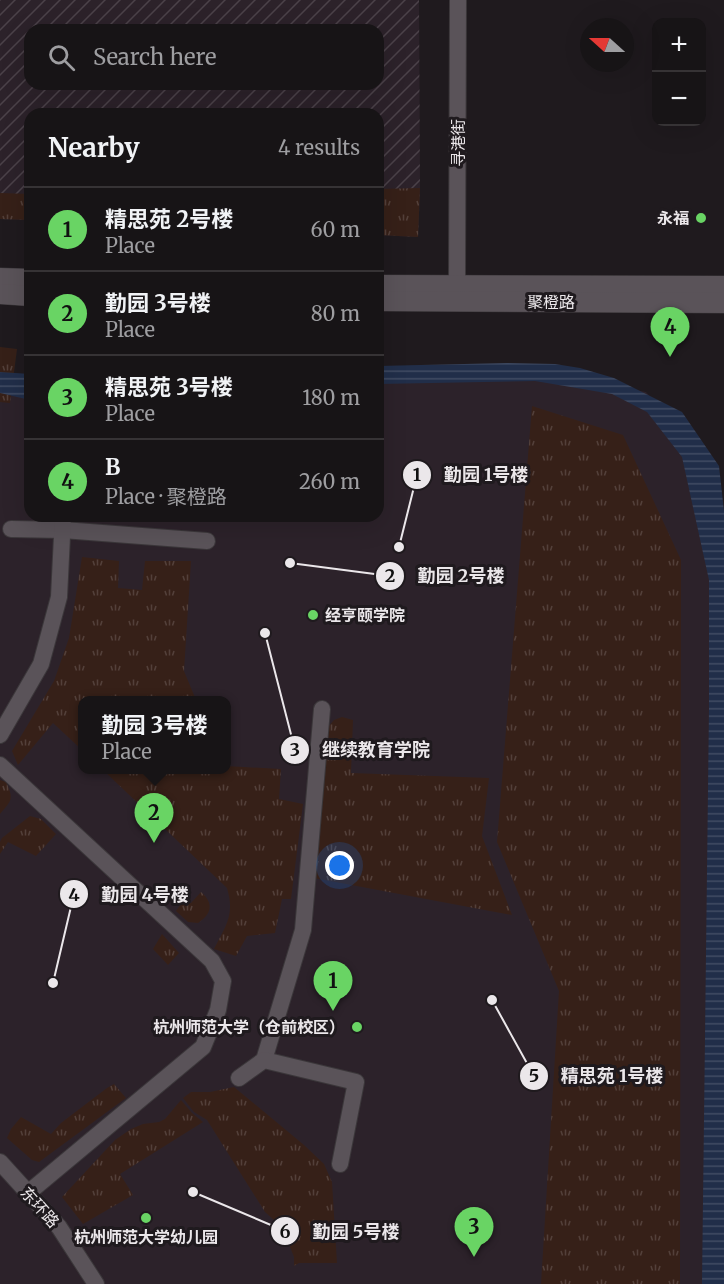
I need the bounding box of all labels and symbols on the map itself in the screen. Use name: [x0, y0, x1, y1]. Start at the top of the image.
north arrow: [580, 18, 634, 72]
street label: 寻港街: [448, 119, 468, 167]
place label: 永福: [657, 208, 689, 228]
marker: 永福: [694, 211, 708, 225]
street label: 聚橙路: [527, 292, 575, 312]
pin: 4: [650, 308, 690, 357]
callout: 勤园 1号楼: [402, 457, 540, 493]
text: 1: [413, 463, 421, 486]
text: 勤园 1号楼: [444, 463, 528, 486]
callout: 勤园 2号楼: [375, 558, 516, 594]
text: 2: [385, 564, 395, 587]
text: 勤园 2号楼: [418, 564, 504, 587]
place label: 经亨颐学院: [325, 605, 405, 625]
marker: 经亨颐学院: [306, 608, 320, 622]
callout: 继续教育学院: [280, 732, 442, 768]
text: 3: [290, 738, 300, 761]
text: 继续教育学院: [322, 738, 430, 761]
pin: 2: [134, 794, 174, 843]
your location: [325, 851, 354, 880]
callout: 勤园 4号楼: [59, 876, 201, 912]
text: 4: [68, 883, 80, 906]
text: 勤园 4号楼: [101, 883, 189, 906]
pin: 1: [314, 962, 352, 1011]
place label: 杭州师范大学（仓前校区）: [153, 1017, 345, 1037]
marker: 杭州师范大学（仓前校区）: [350, 1020, 364, 1034]
callout: 精思苑 1号楼: [519, 1058, 676, 1094]
text: 5: [529, 1064, 539, 1087]
text: 精思苑 1号楼: [561, 1064, 663, 1087]
street label: 东环路: [17, 1182, 63, 1232]
pin: 3: [454, 1208, 494, 1257]
marker: 杭州师范大学幼儿园: [139, 1211, 153, 1225]
callout: 勤园 5号楼: [270, 1213, 411, 1249]
text: 6: [279, 1220, 291, 1243]
text: 勤园 5号楼: [313, 1220, 399, 1243]
place label: 杭州师范大学幼儿园: [74, 1227, 218, 1247]

